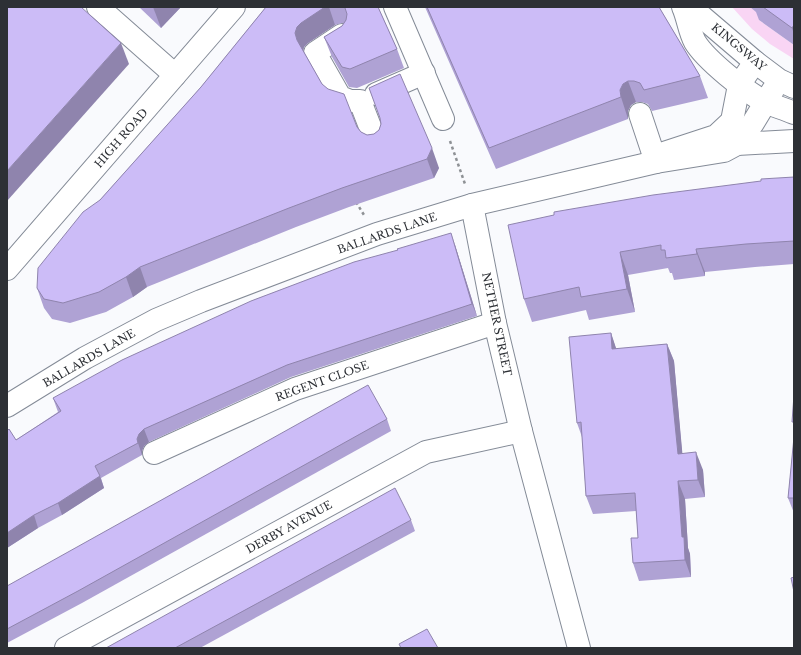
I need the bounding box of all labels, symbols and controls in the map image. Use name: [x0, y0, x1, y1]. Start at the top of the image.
street label: KINGSWAY: [709, 20, 770, 75]
street label: HIGH ROAD: [91, 105, 151, 171]
street label: BALLARDS LANE: [335, 209, 439, 257]
street label: NETHER STREET: [479, 271, 515, 377]
street label: BALLARDS LANE: [40, 326, 138, 390]
street label: REGENT CLOSE: [274, 358, 370, 404]
street label: DERBY AVENUE: [243, 498, 335, 556]

